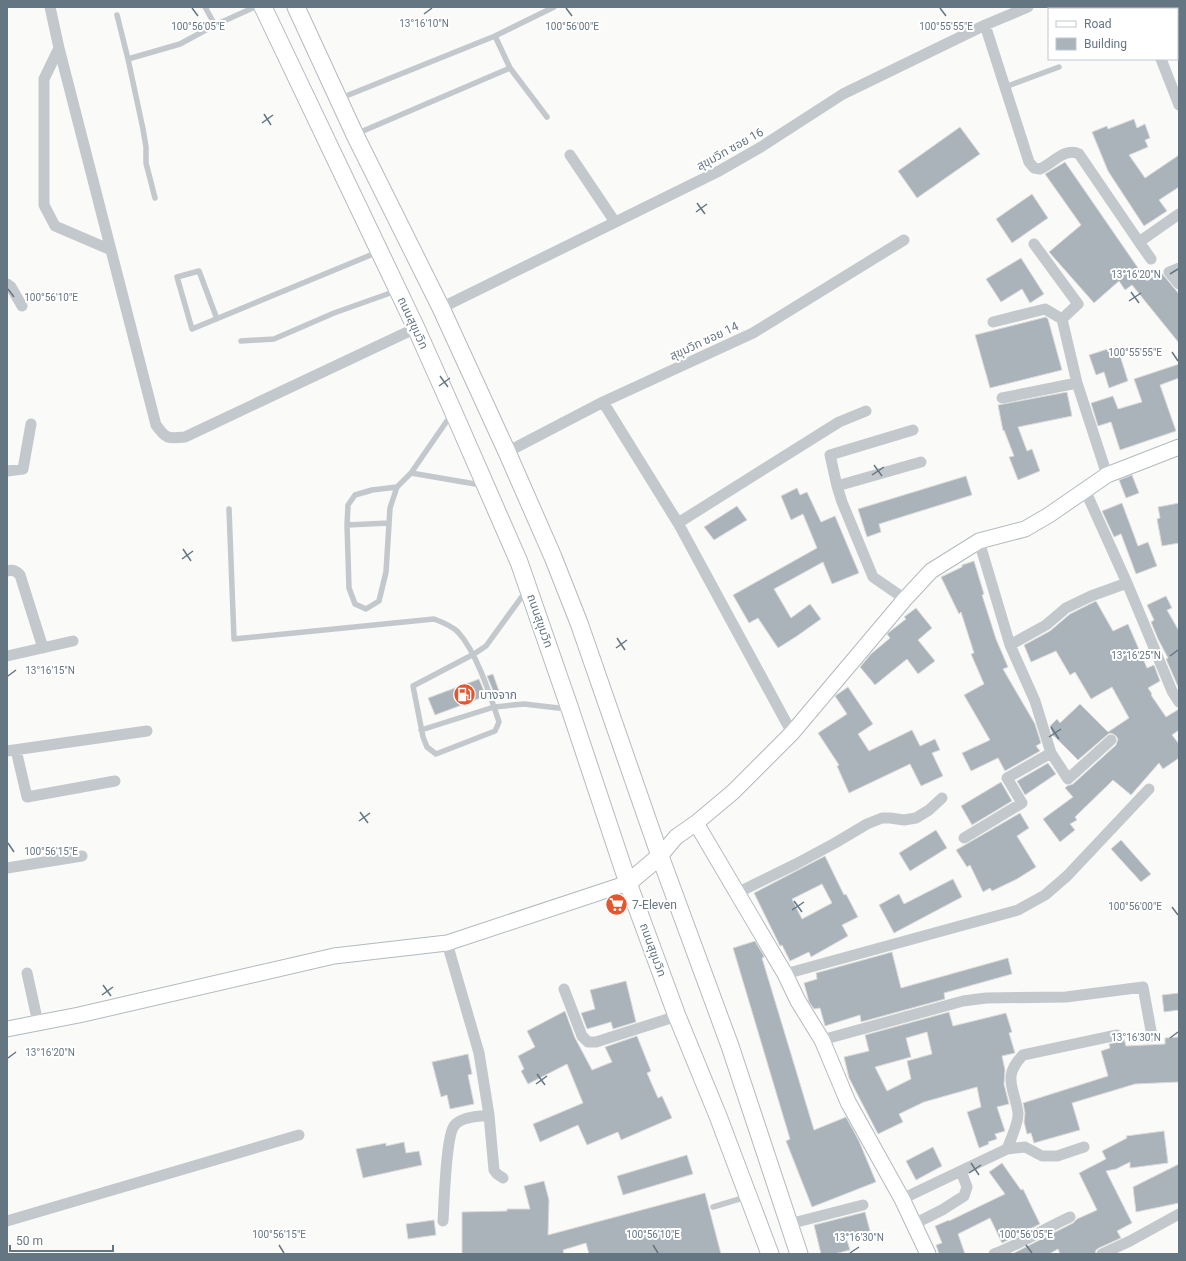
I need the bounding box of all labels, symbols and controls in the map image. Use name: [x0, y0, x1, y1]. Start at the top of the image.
legend: [1048, 8, 1178, 60]
text: Road: [1084, 17, 1112, 31]
text: 13°16'10"N: [399, 18, 449, 29]
text: 100°56'05"E: [171, 21, 225, 32]
text: 100°56'00"E: [545, 21, 599, 32]
text: 100°55'55"E: [919, 21, 973, 32]
text: Building: [1084, 37, 1127, 51]
street label: สุขุมวิท ซอย 16: [694, 125, 766, 173]
text: 13°16'20"N: [1111, 269, 1161, 280]
text: 100°56'10"E: [24, 292, 78, 303]
street label: ถนนสุขุมวิท: [395, 295, 431, 351]
street label: สุขุมวิท ซอย 14: [667, 319, 741, 363]
text: 100°55'55"E: [1108, 347, 1162, 358]
street label: ถนนสุขุมวิท: [524, 592, 556, 650]
text: 13°16'25"N: [1111, 650, 1161, 661]
text: 13°16'15"N: [25, 665, 75, 676]
fuel station icon: บางจาก: [451, 682, 477, 708]
place label: บางจาก: [480, 688, 517, 702]
text: 100°56'15"E: [24, 846, 78, 857]
supermarket icon: 7-Eleven: [603, 892, 629, 918]
place label: 7-Eleven: [632, 898, 677, 912]
text: 100°56'00"E: [1108, 901, 1162, 912]
street label: ถนนสุขุมวิท: [637, 921, 669, 979]
text: 13°16'30"N: [1111, 1032, 1161, 1043]
text: 13°16'20"N: [25, 1047, 75, 1058]
scale bar: [10, 1227, 113, 1253]
text: 100°56'15"E: [252, 1229, 306, 1240]
text: 100°56'10"E: [626, 1229, 680, 1240]
text: 100°56'05"E: [999, 1229, 1053, 1240]
text: 13°16'30"N: [834, 1232, 884, 1243]
text: 50 m: [16, 1234, 43, 1248]

